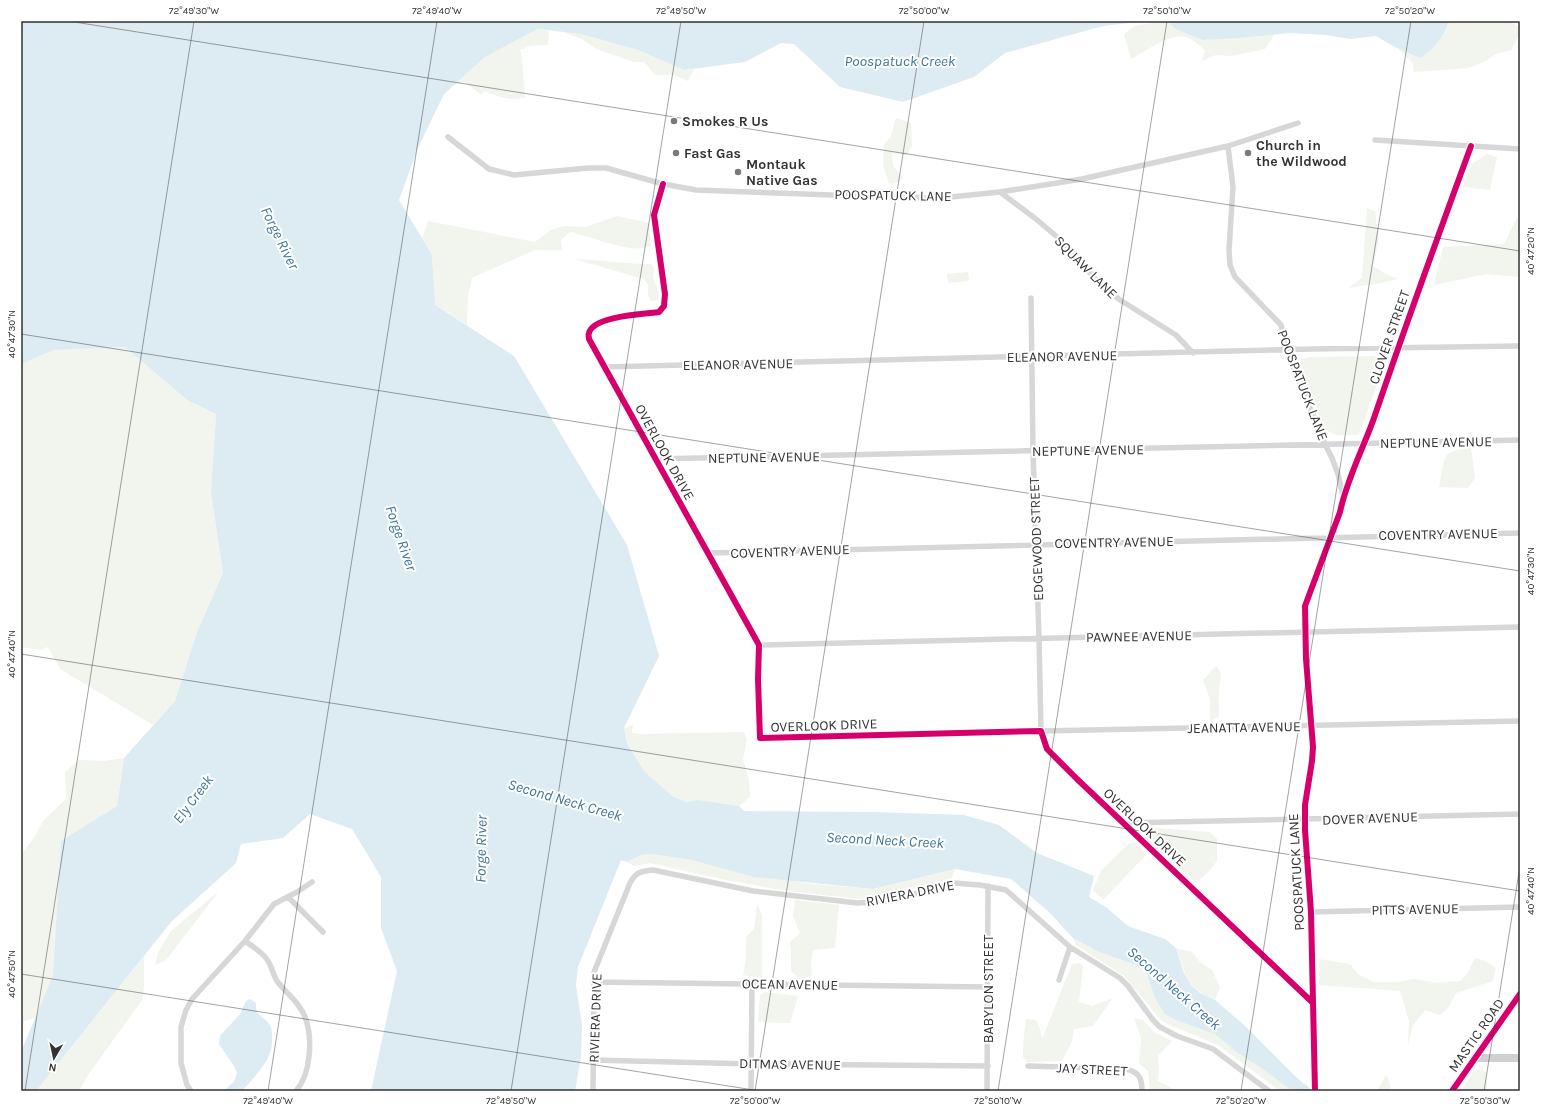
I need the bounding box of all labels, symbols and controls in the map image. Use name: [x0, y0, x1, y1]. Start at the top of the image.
text: 72°49'30"W: [169, 5, 219, 17]
text: 72°49'40"W: [412, 5, 462, 17]
text: 72°49'50"W: [656, 5, 706, 17]
text: 72°50'00"W: [899, 5, 949, 17]
text: 72°50'10"W: [1143, 5, 1191, 17]
text: 72°50'20"W: [1385, 5, 1435, 17]
water label: Poospatuck Creek: [845, 52, 956, 70]
place label: Smokes R Us: [682, 113, 768, 130]
marker: Smokes R Us: [669, 116, 679, 126]
place label: Church in the Wildwood: [1256, 137, 1347, 170]
place label: Fast Gas: [684, 145, 741, 162]
marker: Fast Gas: [671, 148, 681, 158]
marker: Church in the Wildwood: [1243, 148, 1253, 158]
place label: Montauk Native Gas: [746, 156, 818, 189]
marker: Montauk Native Gas: [733, 167, 743, 177]
street label: POOSPATUCK LANE: [834, 186, 952, 205]
water label: Forge River: [257, 204, 303, 273]
text: 40°47'20"N: [1525, 227, 1537, 275]
street label: SQUAW LANE: [1051, 232, 1121, 302]
street label: CLOVER STREET: [1365, 288, 1414, 386]
text: 40°47'30"N: [6, 310, 18, 358]
street label: POOSPATUCK LANE: [1274, 327, 1332, 443]
street label: ELEANOR AVENUE: [1006, 347, 1118, 366]
street label: ELEANOR AVENUE: [682, 355, 794, 374]
street label: OVERLOOK DRIVE: [631, 401, 698, 503]
street label: NEPTUNE AVENUE: [1380, 433, 1492, 452]
street label: NEPTUNE AVENUE: [1032, 441, 1144, 460]
street label: NEPTUNE AVENUE: [708, 448, 820, 467]
street label: EDGEWOOD STREET: [1026, 477, 1047, 601]
water label: Forge River: [381, 503, 421, 574]
street label: COVENTRY AVENUE: [1378, 525, 1498, 544]
street label: COVENTRY AVENUE: [1054, 533, 1174, 552]
street label: COVENTRY AVENUE: [730, 541, 850, 562]
text: 40°47'30"N: [1525, 547, 1537, 595]
street label: PAWNEE AVENUE: [1086, 627, 1192, 646]
text: 40°47'40"N: [6, 630, 18, 678]
street label: OVERLOOK DRIVE: [770, 715, 878, 736]
street label: JEANATTA AVENUE: [1187, 718, 1301, 737]
water label: Ely Creek: [169, 771, 217, 827]
water label: Second Neck Creek: [506, 775, 624, 825]
street label: OVERLOOK DRIVE: [1100, 785, 1190, 870]
street label: DOVER AVENUE: [1322, 808, 1418, 829]
street label: POOSPATUCK LANE: [1285, 813, 1308, 931]
water label: Forge River: [471, 814, 491, 883]
water label: Second Neck Creek: [826, 828, 945, 852]
text: 40°47'40"N: [1525, 867, 1537, 915]
street label: RIVIERA DRIVE: [864, 877, 956, 910]
street label: PITTS AVENUE: [1371, 900, 1459, 919]
street label: BABYLON STREET: [980, 935, 997, 1043]
water label: Second Neck Creek: [1124, 943, 1225, 1034]
text: 40°47'50"N: [6, 950, 18, 998]
street label: RIVIERA DRIVE: [585, 973, 606, 1063]
street label: OCEAN AVENUE: [742, 975, 838, 994]
street label: MASTIC ROAD: [1445, 995, 1508, 1075]
north arrow: [34, 1038, 74, 1078]
street label: DITMAS AVENUE: [739, 1055, 841, 1074]
street label: JAY STREET: [1056, 1059, 1128, 1080]
text: N: [48, 1060, 57, 1074]
text: 72°49'40"W: [243, 1095, 293, 1107]
text: 72°49'50"W: [486, 1095, 536, 1107]
text: 72°50'00"W: [730, 1095, 780, 1107]
text: 72°50'10"W: [974, 1095, 1022, 1107]
text: 72°50'20"W: [1216, 1095, 1266, 1107]
text: 72°50'30"W: [1460, 1095, 1510, 1107]

